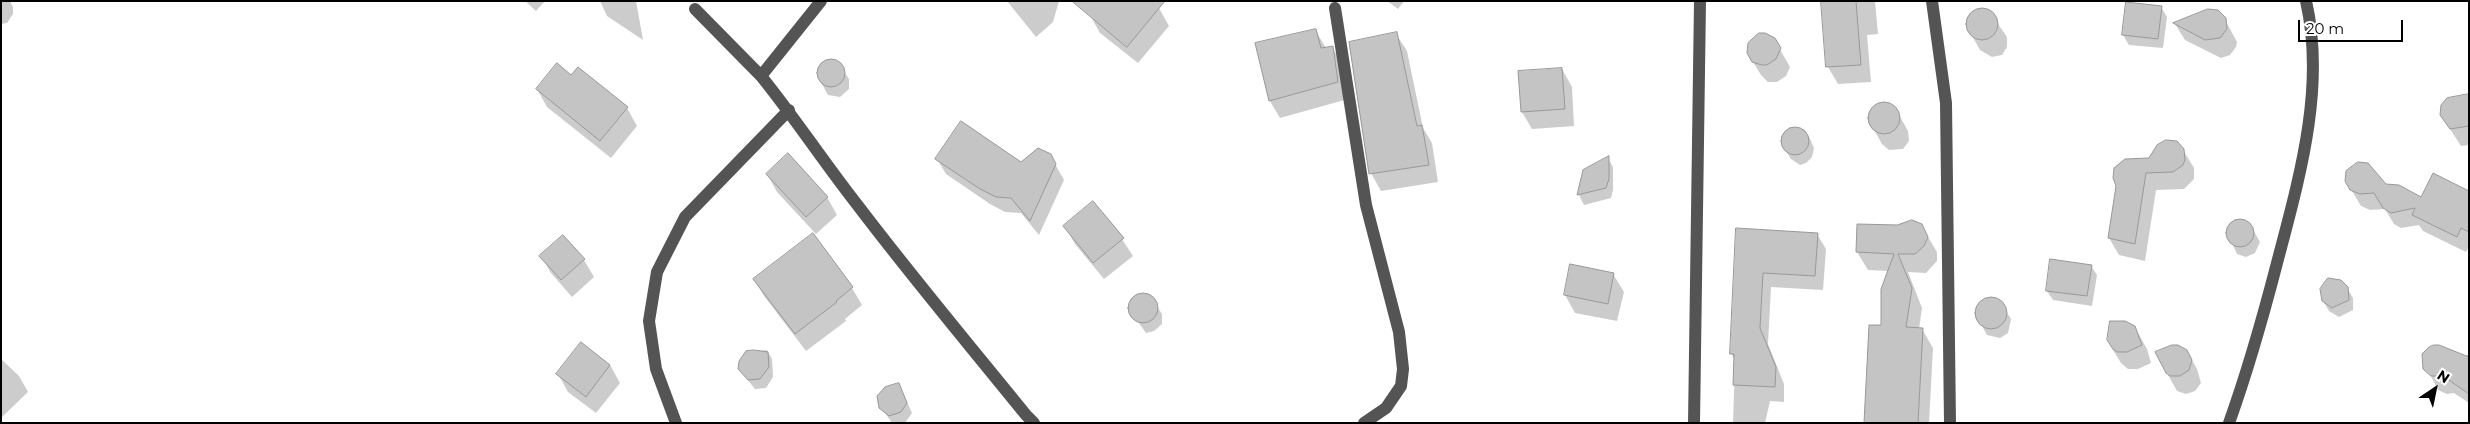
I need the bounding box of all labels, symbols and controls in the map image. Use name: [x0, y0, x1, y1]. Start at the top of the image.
scale bar: [2300, 10, 2405, 42]
text: 20 m: [2306, 19, 2344, 38]
north arrow: [2410, 364, 2460, 414]
text: N: [2434, 366, 2453, 387]

